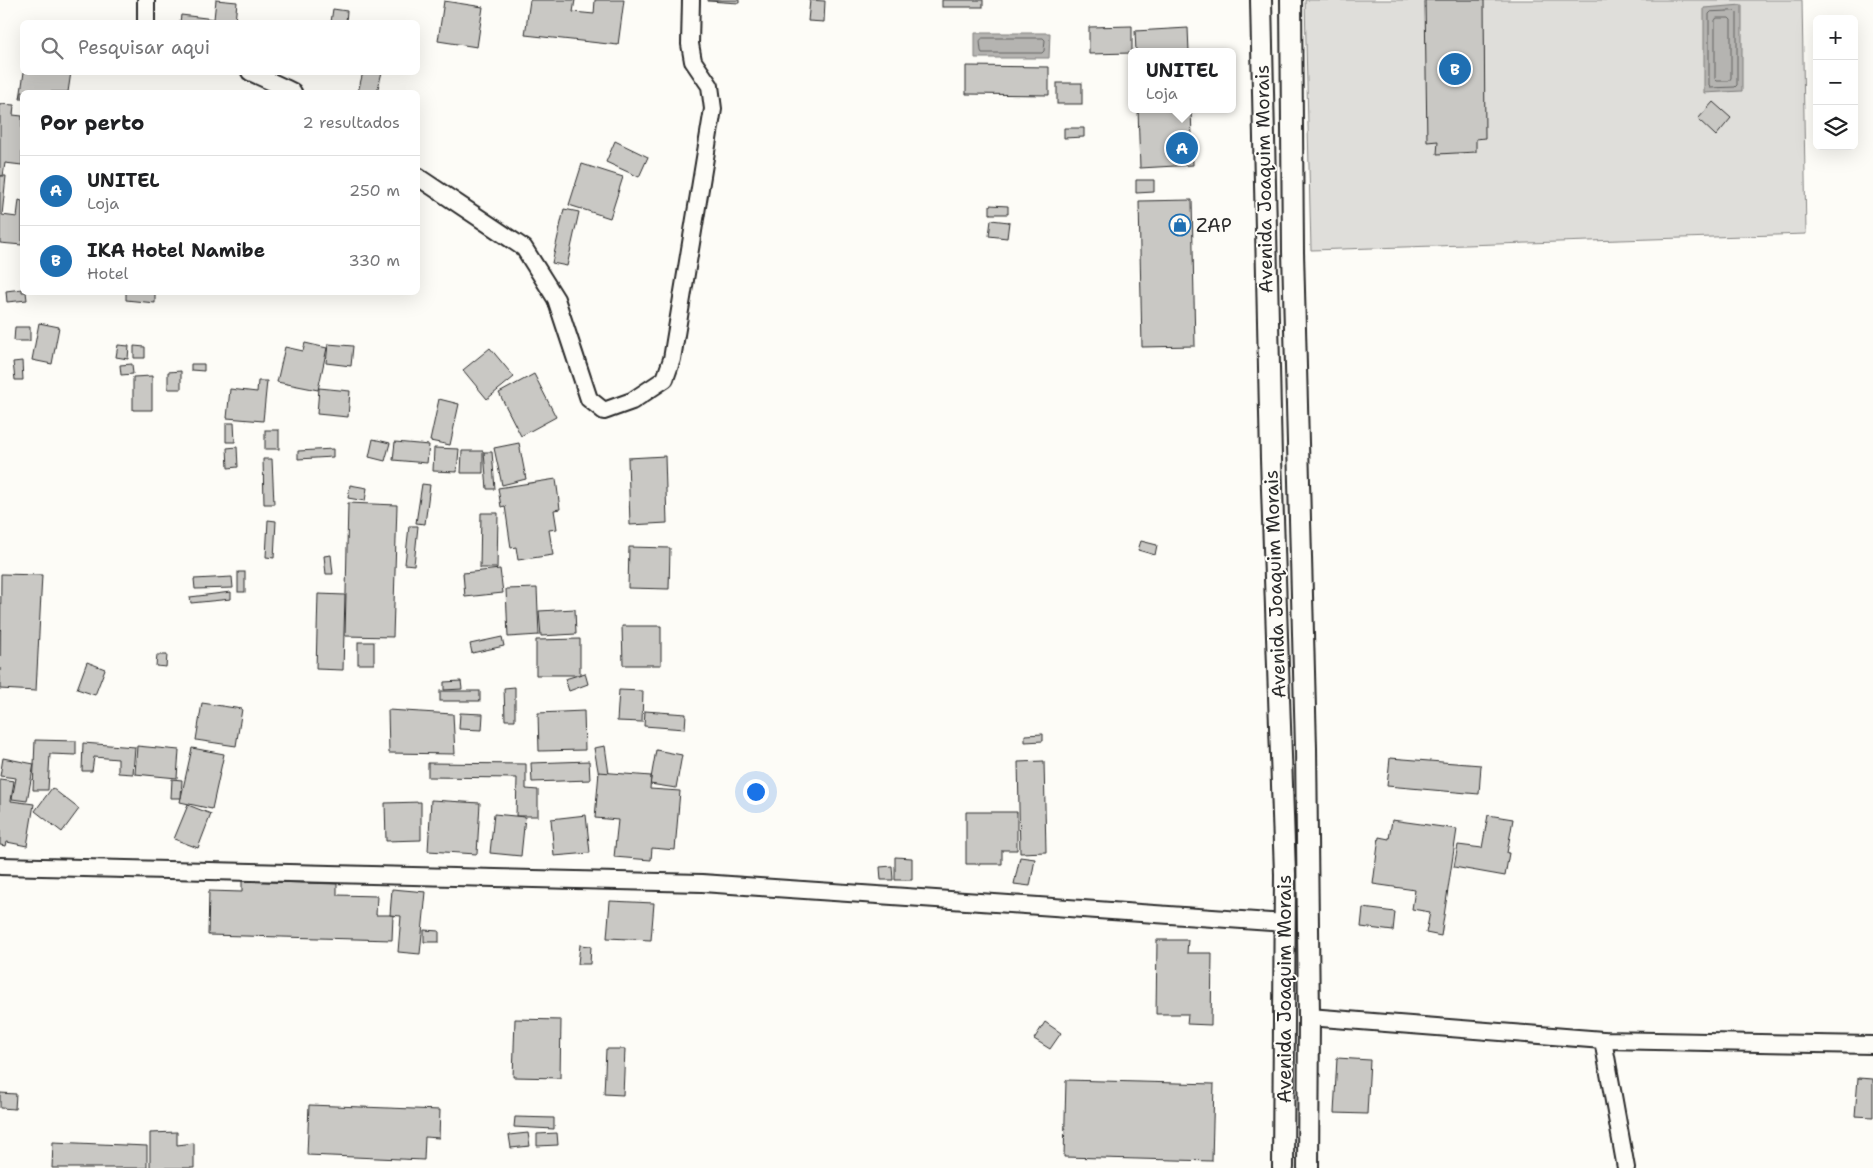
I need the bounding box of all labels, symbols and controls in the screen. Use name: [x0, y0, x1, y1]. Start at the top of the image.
map controls: [1813, 15, 1858, 150]
button: +: [1813, 15, 1858, 60]
search box: [20, 20, 420, 75]
icon: search: [38, 34, 66, 62]
text: Pesquisar aqui: [78, 35, 210, 60]
popup: [1128, 48, 1236, 113]
pin: B: [1439, 50, 1471, 88]
text: UNITEL: [1146, 58, 1218, 83]
button: −: [1813, 60, 1858, 105]
street label: Avenida Joaquim Morais: [1250, 65, 1278, 293]
text: Loja: [1146, 83, 1178, 104]
button: layers: [1813, 105, 1858, 150]
text: Por perto: [40, 109, 144, 137]
text: 2 resultados: [302, 112, 400, 133]
pin: A: [1166, 129, 1198, 167]
text: UNITEL: [87, 168, 160, 193]
text: A: [50, 180, 62, 201]
text: 250 m: [349, 180, 400, 201]
text: Loja: [87, 193, 119, 214]
shop icon: ZAP: [1168, 213, 1192, 237]
place label: ZAP: [1196, 213, 1232, 238]
text: IKA Hotel Namibe: [87, 238, 265, 263]
text: B: [51, 250, 61, 271]
text: 330 m: [348, 250, 400, 271]
text: Hotel: [87, 263, 128, 284]
street label: Avenida Joaquim Morais: [1259, 469, 1291, 699]
your location: [743, 779, 769, 805]
street label: Avenida Joaquim Morais: [1272, 875, 1297, 1103]

